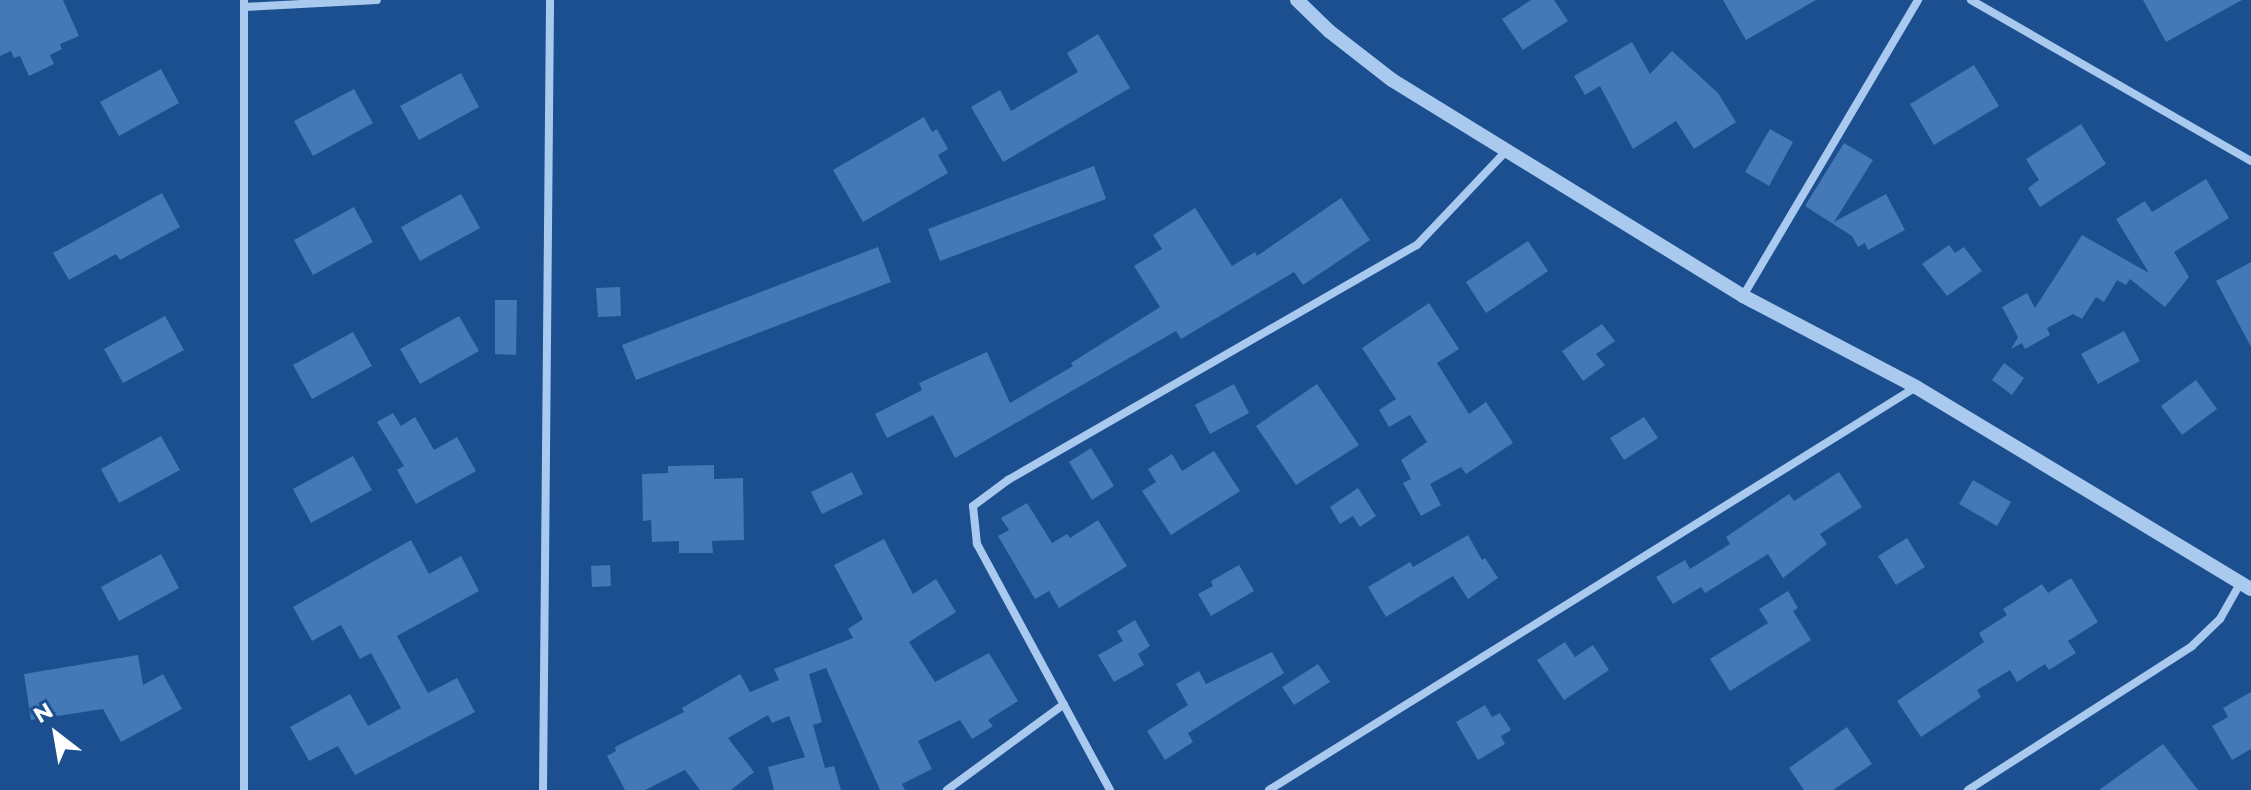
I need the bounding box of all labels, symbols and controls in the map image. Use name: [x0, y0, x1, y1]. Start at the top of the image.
north arrow: [16, 694, 96, 774]
text: N: [29, 697, 58, 729]

